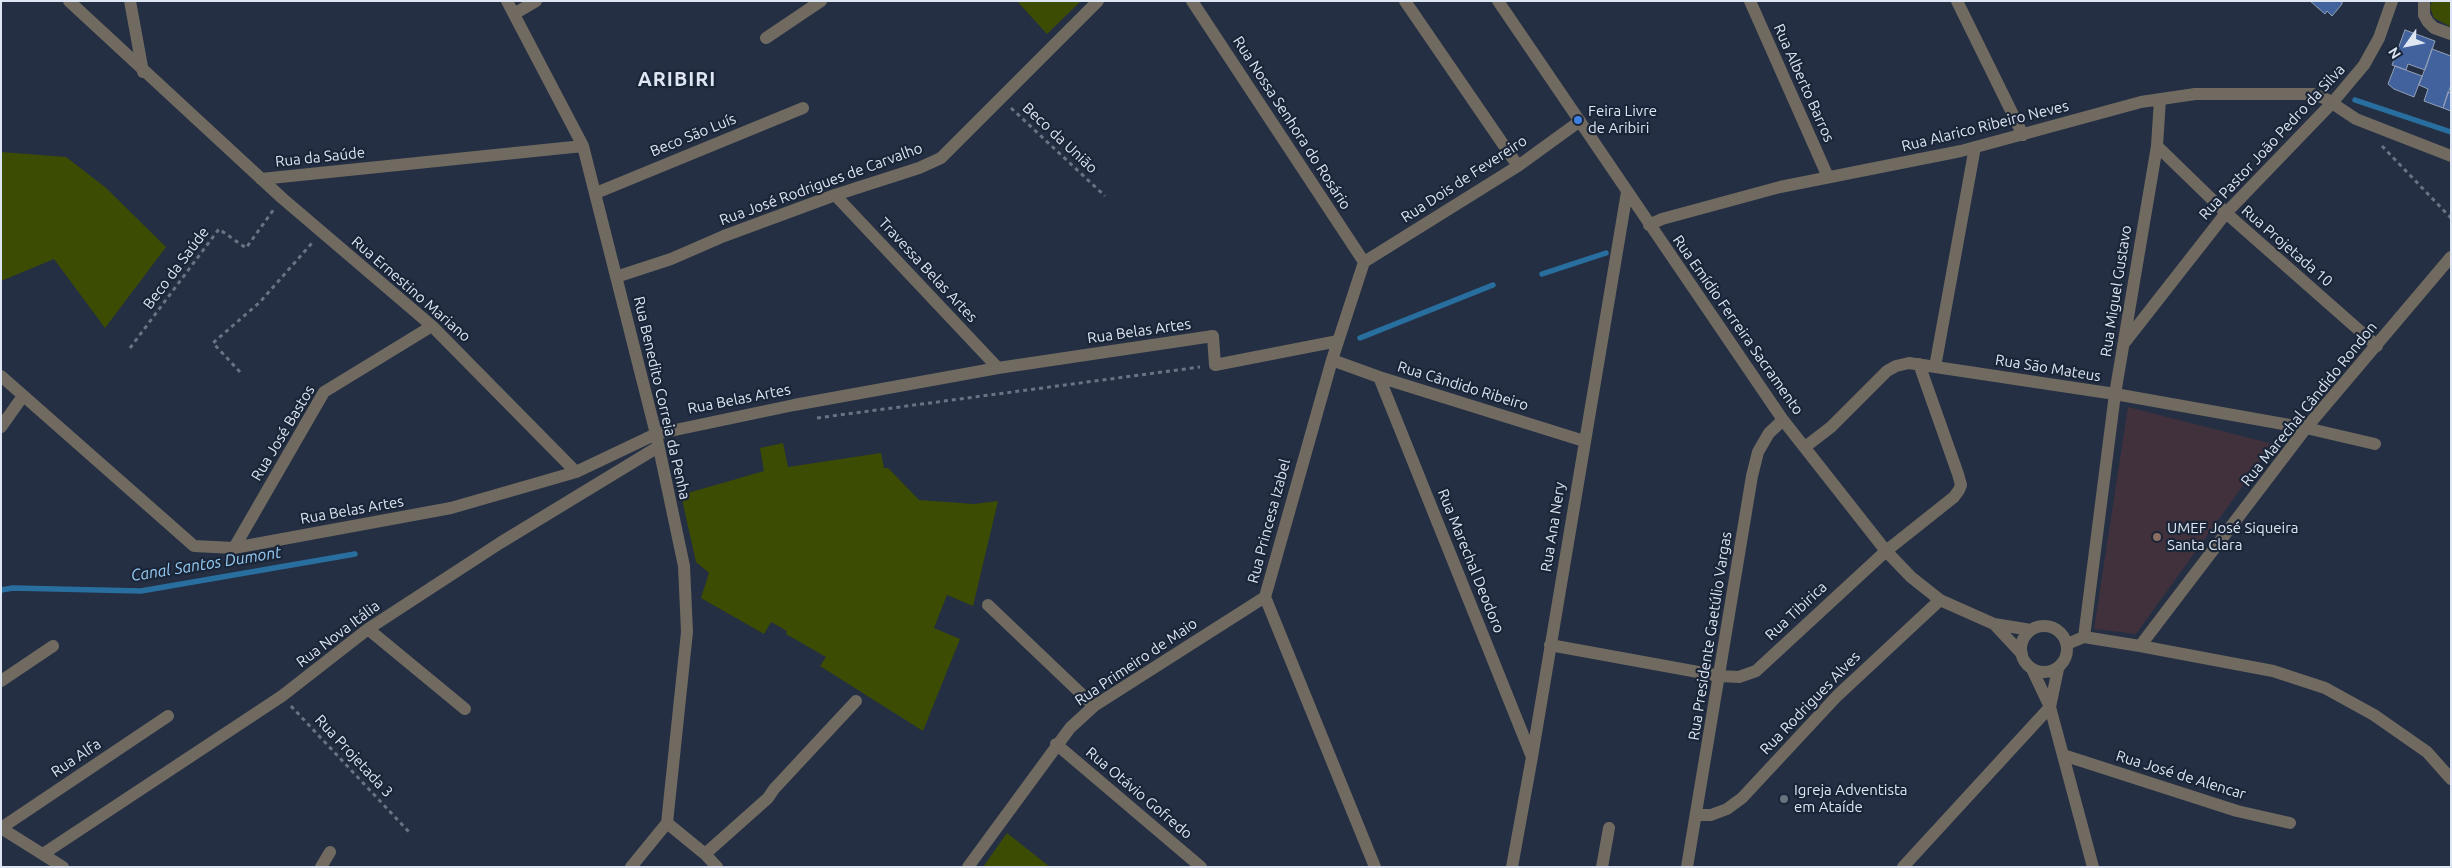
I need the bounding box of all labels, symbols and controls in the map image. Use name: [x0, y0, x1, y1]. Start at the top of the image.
north arrow: [2382, 20, 2432, 70]
street label: Rua Alberto Barros: [1770, 21, 1838, 145]
street label: Rua Nossa Senhora do Rosário: [1229, 33, 1355, 213]
text: N: [2385, 44, 2404, 62]
street label: Rua Pastor João Pedro da Silva: [2195, 61, 2349, 223]
district label: ARIBIRI: [637, 67, 717, 91]
street label: Rua Alarico Ribeiro Neves: [1900, 97, 2070, 155]
street label: Beco da União: [1019, 99, 1101, 177]
place label: Feira Livre de Aribiri: [1588, 102, 1657, 137]
street label: Beco São Luís: [647, 110, 739, 160]
marker: Feira Livre de Aribiri: [1572, 114, 1584, 126]
street label: Rua Dois de Fevereiro: [1398, 132, 1530, 226]
street label: Rua José Rodrigues de Carvalho: [717, 139, 925, 229]
street label: Rua da Saúde: [274, 143, 366, 171]
street label: Rua Projetada 10: [2238, 202, 2336, 290]
street label: Travessa Belas Artes: [875, 214, 981, 326]
street label: Beco da Saúde: [139, 223, 213, 313]
street label: Rua Miguel Gustavo: [2097, 224, 2135, 358]
street label: Rua Ernestino Mariano: [348, 232, 474, 346]
street label: Rua Emídio Ferreira Sacramento: [1669, 232, 1807, 418]
street label: Rua Benedito Correia da Penha: [630, 294, 694, 502]
street label: Rua Belas Artes: [1086, 315, 1192, 347]
street label: Rua Marechal Cândido Rondon: [2237, 318, 2381, 490]
street label: Rua São Mateus: [1994, 351, 2102, 385]
street label: Rua Cândido Ribeiro: [1395, 357, 1531, 415]
street label: Rua Belas Artes: [686, 380, 792, 418]
street label: Rua José Bastos: [247, 382, 319, 484]
street label: Rua Princesa Izabel: [1244, 457, 1294, 585]
street label: Rua Ana Nery: [1537, 481, 1569, 573]
street label: Rua Marechal Deodoro: [1434, 486, 1508, 636]
street label: Rua Belas Artes: [299, 492, 405, 528]
place label: UMEF José Siqueira Santa Clara: [2167, 519, 2299, 554]
street label: Rua Presidente Gaetúlio Vargas: [1685, 530, 1735, 742]
marker: UMEF José Siqueira Santa Clara: [2151, 531, 2163, 543]
water label: Canal Santos Dumont: [129, 543, 283, 585]
street label: Rua Tibirica: [1761, 578, 1831, 644]
street label: Rua Nova Itália: [293, 597, 383, 671]
street label: Rua Primeiro de Maio: [1071, 614, 1201, 710]
street label: Rua Rodrigues Alves: [1756, 648, 1864, 758]
street label: Rua Projetada 3: [311, 711, 397, 801]
street label: Rua Alfa: [48, 735, 104, 781]
street label: Rua Otávio Gofredo: [1082, 743, 1196, 843]
street label: Rua José de Alencar: [2114, 747, 2248, 803]
place label: Igreja Adventista em Ataíde: [1794, 781, 1907, 816]
marker: Igreja Adventista em Ataíde: [1778, 793, 1790, 805]

